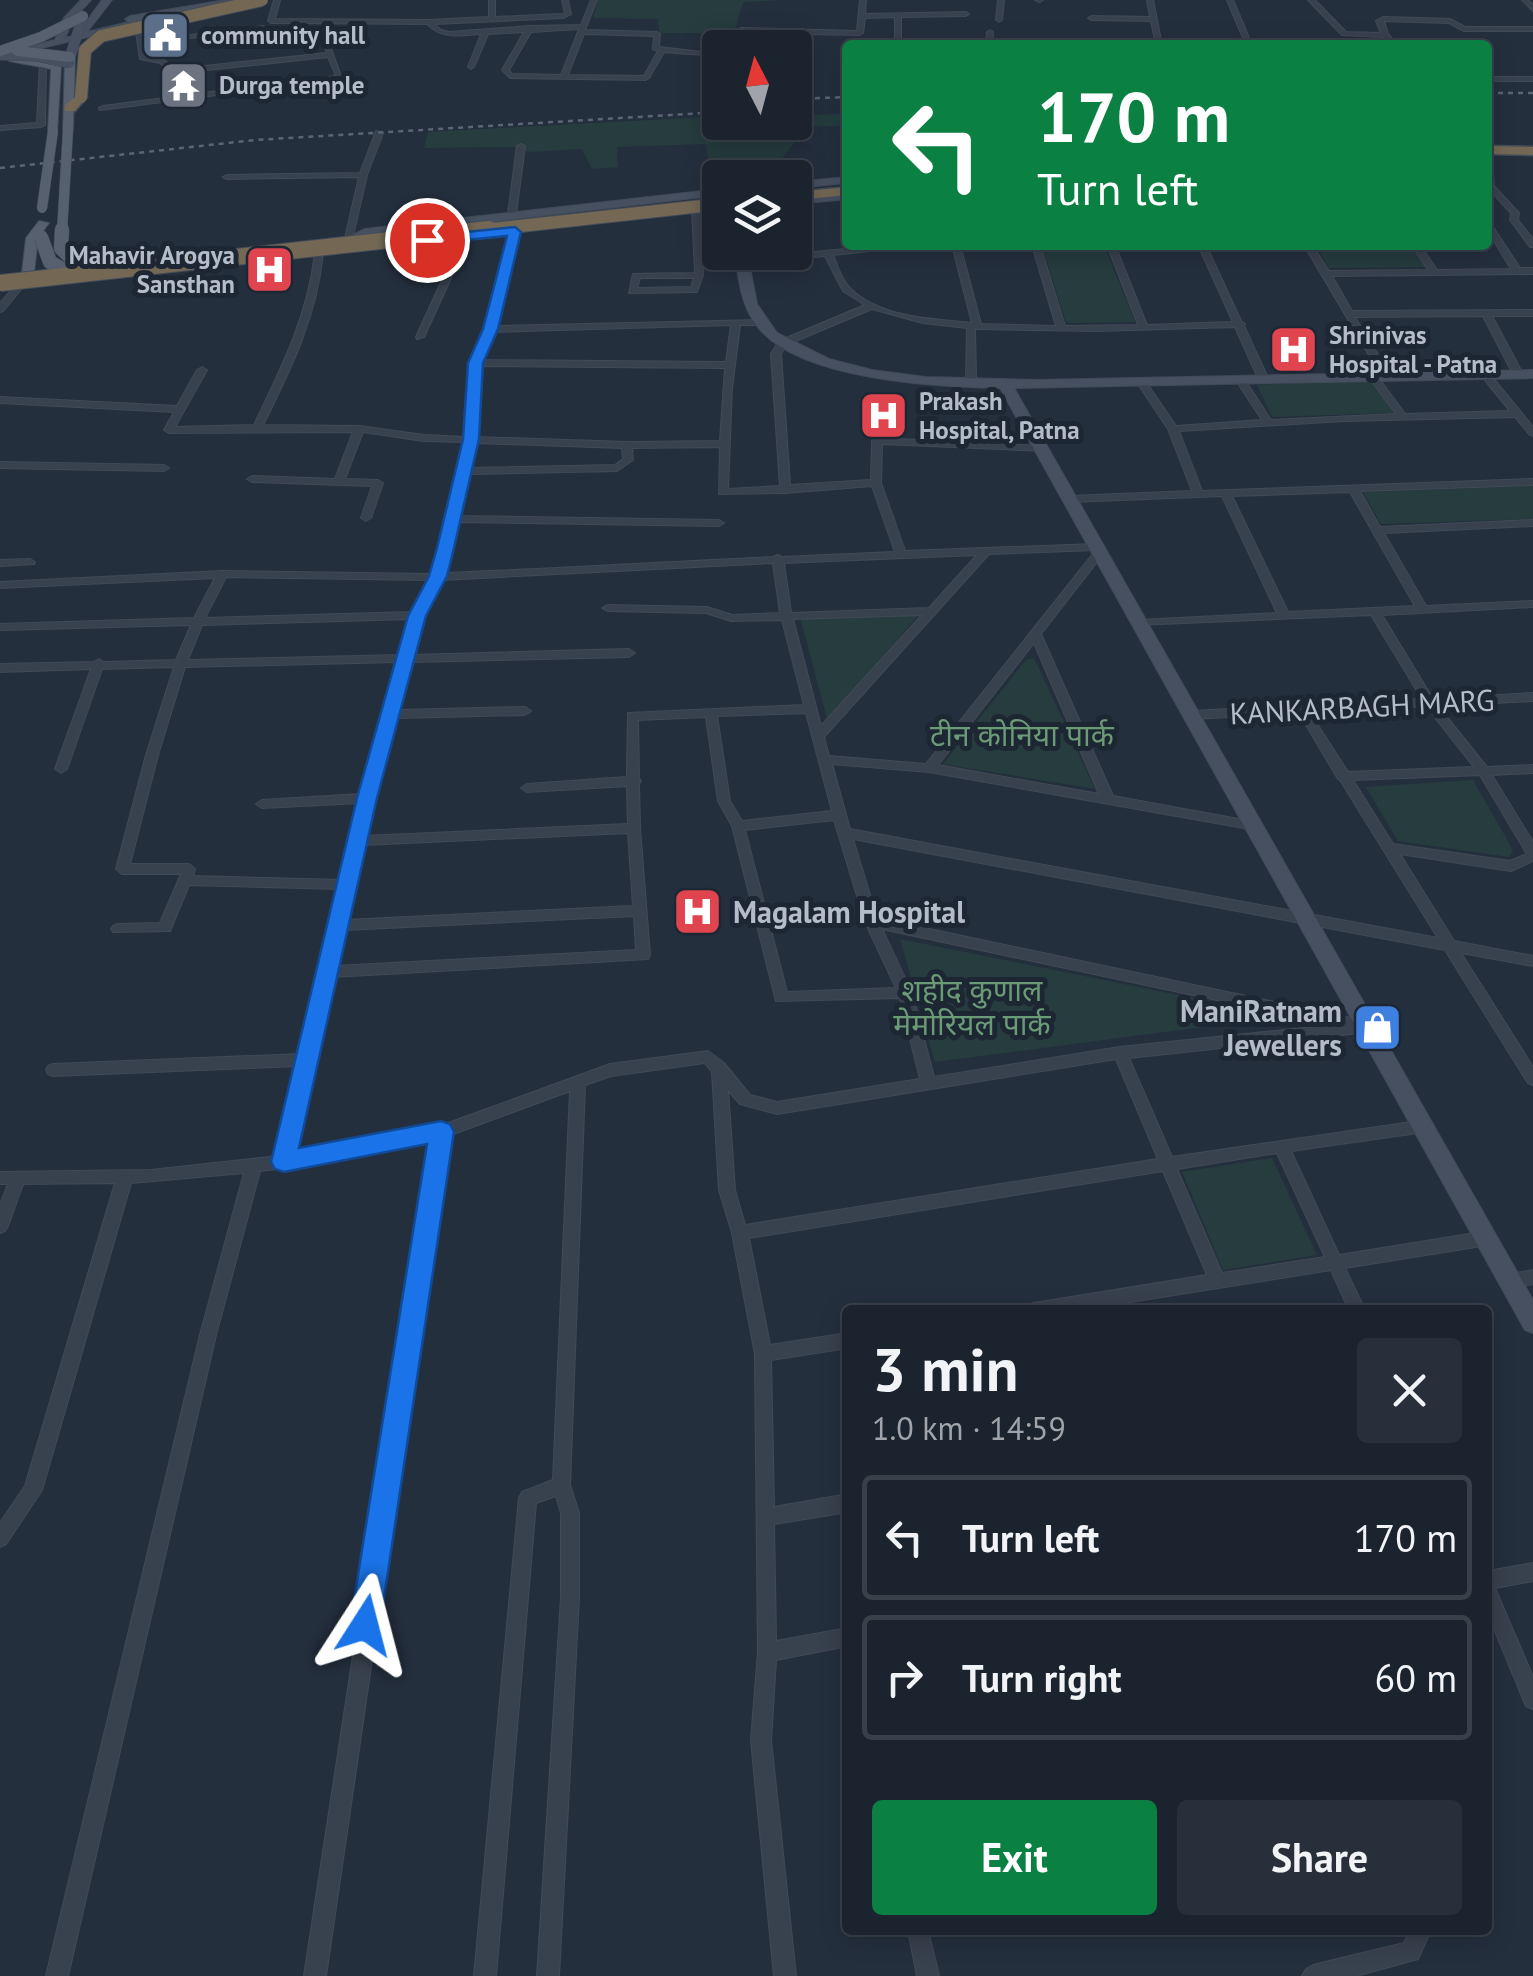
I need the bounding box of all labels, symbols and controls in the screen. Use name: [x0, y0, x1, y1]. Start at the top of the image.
public building icon: community hall: [140, 9, 192, 61]
place label: community hall: [201, 19, 366, 51]
north arrow: [702, 30, 812, 140]
map controls: [702, 30, 812, 270]
temple icon: Durga temple: [158, 59, 210, 111]
place label: Durga temple: [219, 69, 365, 101]
text: 170 m: [1037, 71, 1230, 161]
icon: left: [872, 80, 1002, 210]
text: Turn left: [1037, 159, 1198, 217]
button: layers: [702, 160, 812, 270]
pin: [385, 198, 470, 283]
icon: arrive: [400, 213, 455, 268]
place label: Mahavir Arogya Sansthan: [69, 239, 235, 300]
hospital icon: Mahavir Arogya Sansthan: [244, 243, 296, 295]
place label: Shrinivas Hospital - Patna: [1329, 319, 1497, 380]
hospital icon: Shrinivas Hospital - Patna: [1268, 323, 1320, 375]
place label: Prakash Hospital, Patna: [919, 385, 1080, 446]
hospital icon: Prakash Hospital, Patna: [858, 389, 910, 441]
street label: KANKARBAGH MARG: [1229, 680, 1495, 732]
park label: टीन कोनिया पार्क: [930, 715, 1115, 754]
hospital icon: Magalam Hospital: [672, 885, 724, 937]
place label: Magalam Hospital: [733, 892, 965, 931]
park label: शहीद कुणाल मेमोरियल पार्क: [893, 970, 1052, 1043]
place label: ManiRatnam Jewellers: [1180, 991, 1342, 1064]
shop icon: ManiRatnam Jewellers: [1351, 1001, 1403, 1053]
text: 3 min: [872, 1330, 1018, 1408]
button: close: [1357, 1338, 1462, 1443]
text: 1.0 km · 14:59: [872, 1407, 1066, 1449]
icon: left: [877, 1510, 932, 1565]
text: Turn left: [962, 1513, 1099, 1562]
text: 170 m: [1354, 1513, 1457, 1562]
position arrow: [313, 1573, 417, 1677]
icon: right: [877, 1650, 932, 1705]
text: Turn right: [962, 1653, 1122, 1702]
text: 60 m: [1375, 1653, 1457, 1702]
button: Exit: [872, 1800, 1157, 1915]
button: Share: [1177, 1800, 1462, 1915]

